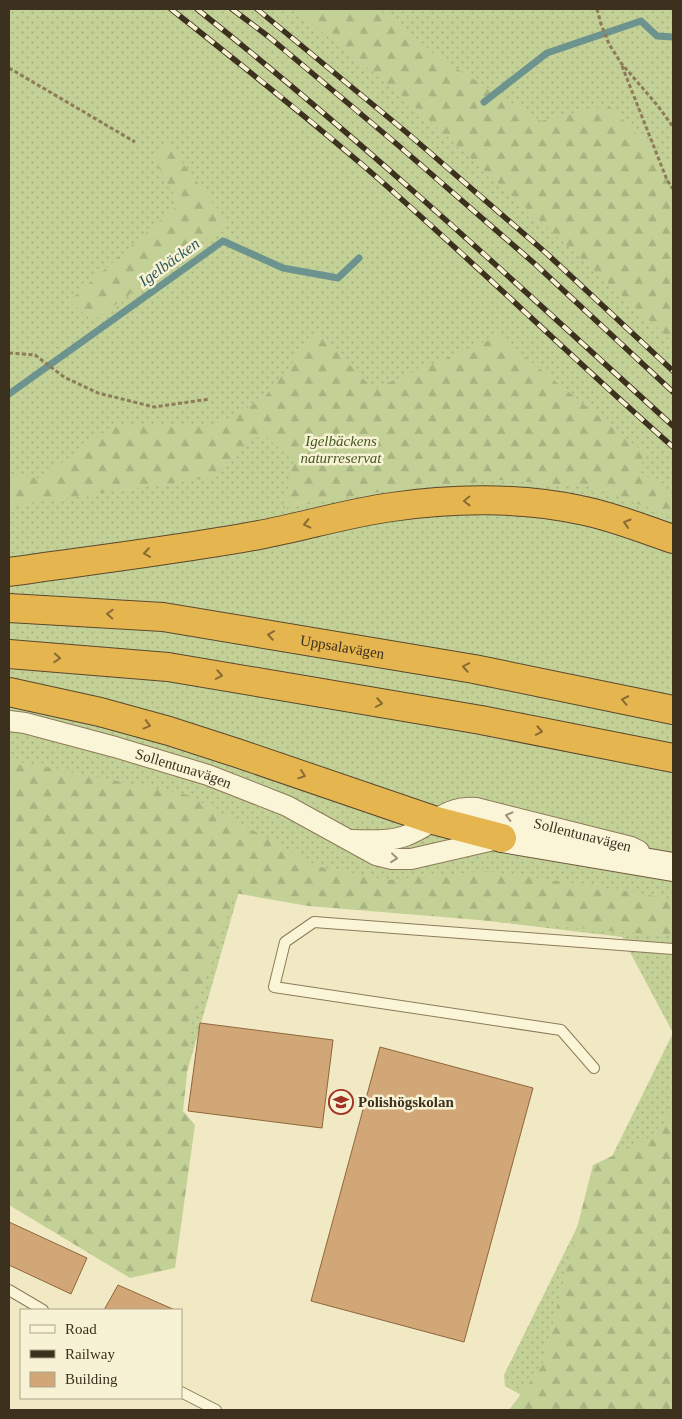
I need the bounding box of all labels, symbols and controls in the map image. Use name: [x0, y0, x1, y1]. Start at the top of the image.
water label: Igelbäcken: [135, 234, 203, 291]
park label: Igelbäckens naturreservat: [300, 433, 382, 466]
one-way arrow: [463, 496, 471, 506]
one-way arrow: [302, 518, 311, 529]
one-way arrow: [624, 519, 632, 529]
one-way arrow: [143, 547, 151, 558]
one-way arrow: [106, 608, 114, 619]
one-way arrow: [267, 630, 275, 641]
street label: Uppsalavägen: [299, 632, 386, 662]
one-way arrow: [54, 652, 62, 663]
one-way arrow: [462, 663, 471, 673]
one-way arrow: [214, 670, 223, 680]
one-way arrow: [621, 695, 630, 705]
one-way arrow: [375, 697, 383, 707]
one-way arrow: [143, 719, 152, 730]
one-way arrow: [534, 726, 543, 736]
street label: Sollentunavägen: [133, 746, 234, 792]
one-way arrow: [297, 769, 306, 779]
one-way arrow: [506, 812, 514, 822]
street label: Sollentunavägen: [532, 815, 634, 855]
one-way arrow: [390, 852, 398, 863]
school or university icon: Polishögskolan: [328, 1089, 354, 1115]
place label: Polishögskolan: [358, 1094, 455, 1110]
legend: [20, 1309, 182, 1399]
text: Road: [65, 1321, 97, 1337]
text: Railway: [65, 1346, 115, 1362]
text: Building: [65, 1371, 118, 1387]

